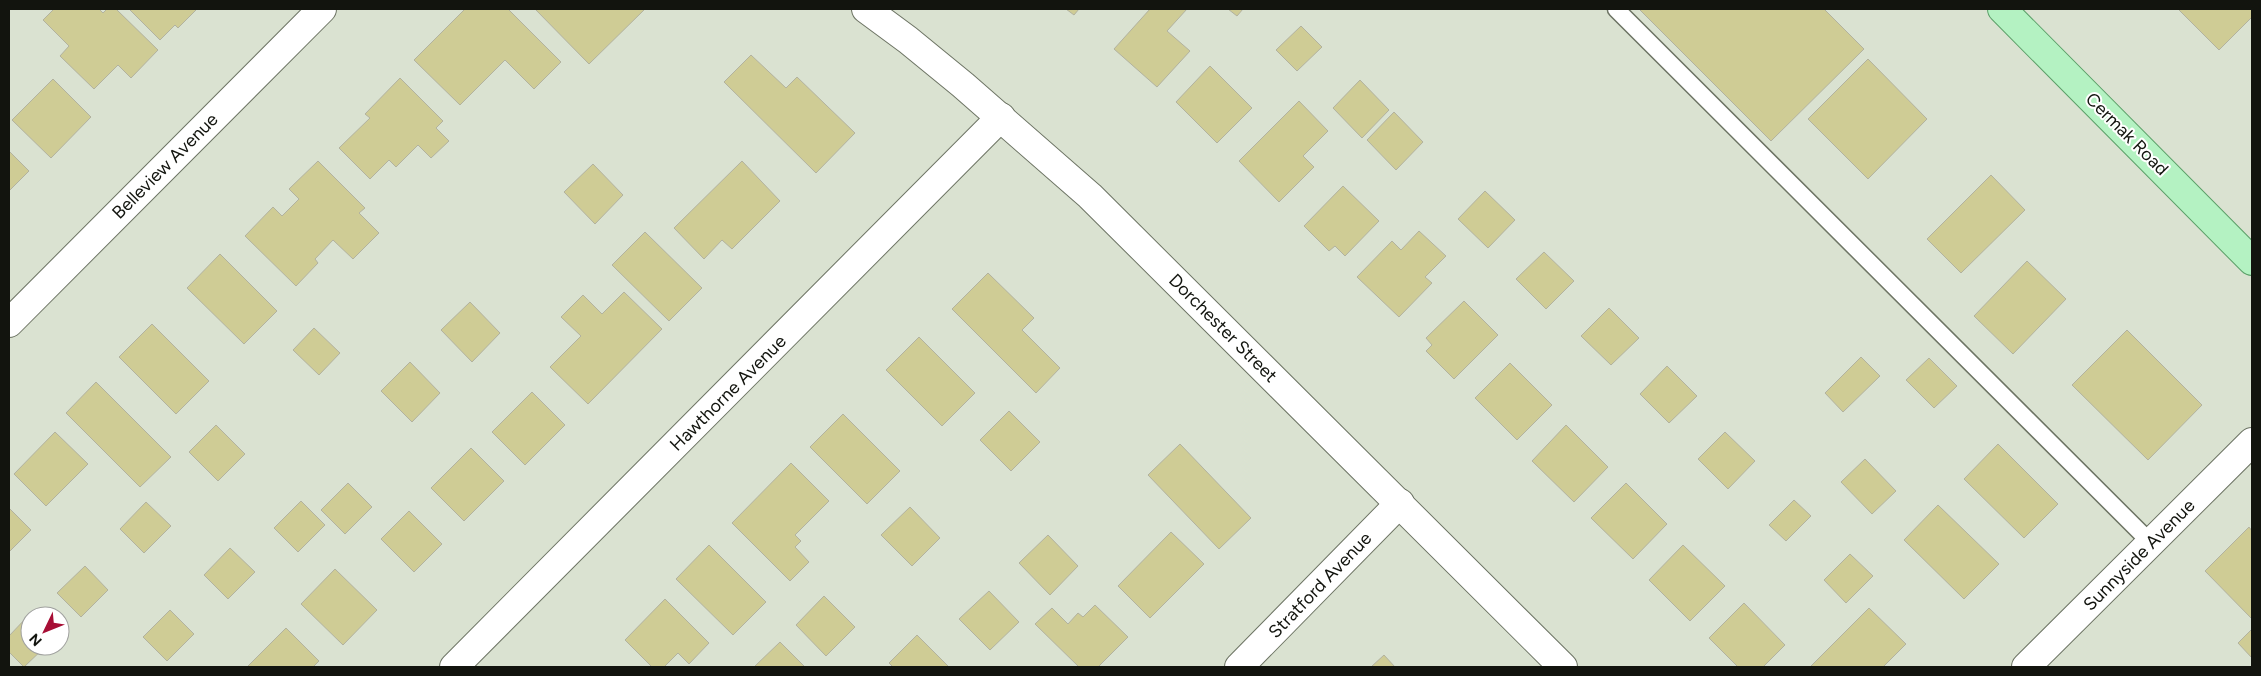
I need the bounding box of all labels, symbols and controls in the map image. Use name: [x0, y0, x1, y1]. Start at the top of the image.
street label: Cermak Road: [2081, 88, 2173, 180]
street label: Belleview Avenue: [107, 108, 223, 224]
street label: Dorchester Street: [1164, 269, 1282, 387]
street label: Hawthorne Avenue: [665, 330, 791, 456]
street label: Sunnyside Avenue: [2079, 495, 2199, 615]
street label: Stratford Avenue: [1264, 527, 1376, 643]
north arrow: [20, 606, 70, 656]
text: N: [26, 630, 46, 649]

